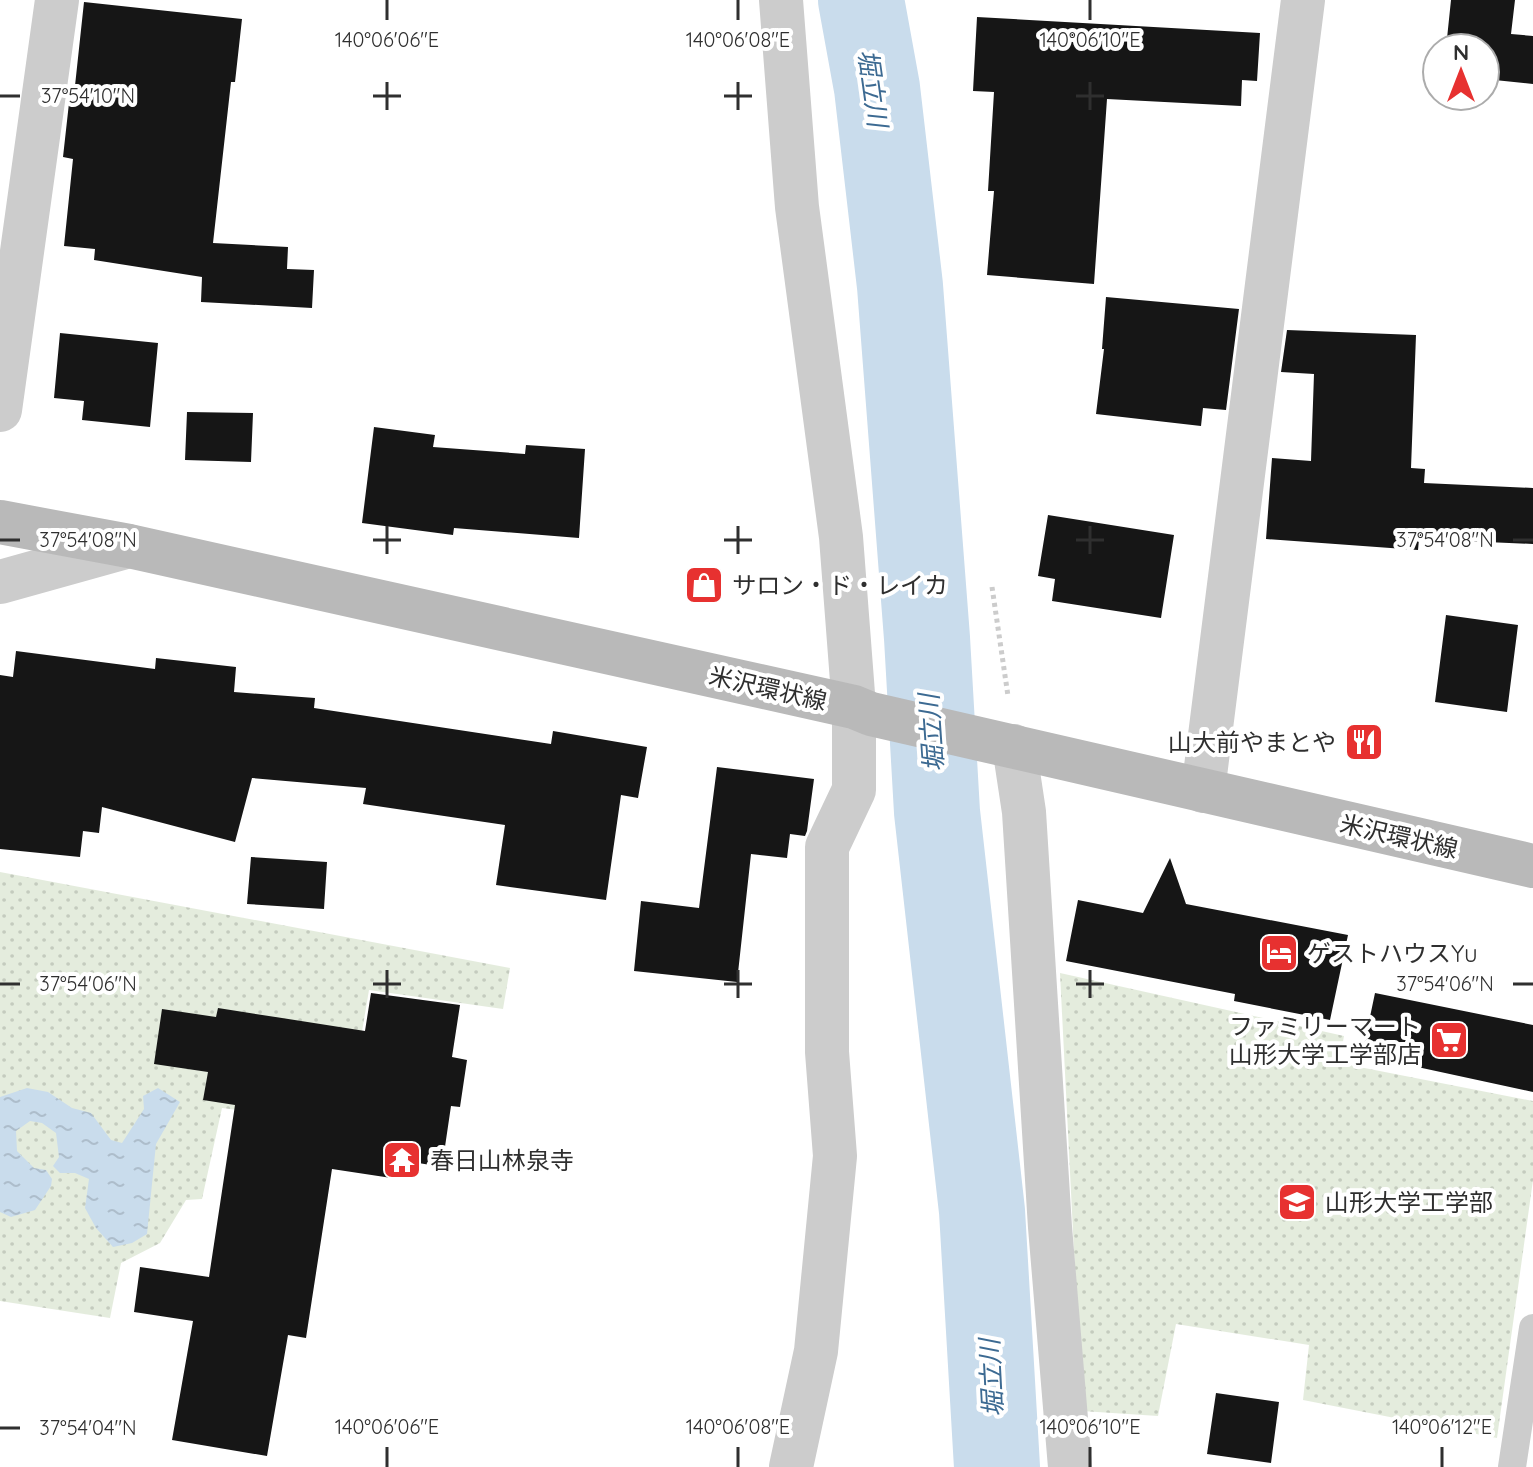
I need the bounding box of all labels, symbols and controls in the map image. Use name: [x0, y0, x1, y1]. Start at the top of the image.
text: 140°06'06"E: [335, 27, 439, 52]
text: 140°06'08"E: [686, 27, 790, 52]
text: 140°06'10"E: [1039, 27, 1141, 52]
north arrow: [1421, 32, 1501, 112]
text: N: [1453, 38, 1469, 66]
water label: 堀立川: [851, 47, 895, 132]
text: 37°54'10"N: [41, 83, 135, 108]
text: 37°54'08"N: [39, 527, 137, 552]
text: 37°54'08"N: [1396, 527, 1494, 552]
shop icon: サロン・ド・レイカ: [683, 564, 725, 606]
place label: サロン・ド・レイカ: [732, 570, 948, 600]
street label: 米沢環状線: [706, 660, 830, 716]
water label: 堀立川: [912, 690, 950, 773]
restaurant icon: 山大前やまとや: [1343, 721, 1385, 763]
place label: 山大前やまとや: [1168, 727, 1336, 757]
street label: 米沢環状線: [1337, 808, 1461, 864]
hotel icon: ゲストハウスYu: [1258, 932, 1300, 974]
place label: ゲストハウスYu: [1307, 938, 1478, 968]
text: 37°54'06"N: [39, 971, 137, 996]
text: 37°54'06"N: [1396, 971, 1494, 996]
place label: ファミリーマート 山形大学工学部店: [1229, 1011, 1421, 1069]
supermarket icon: ファミリーマート 山形大学工学部店: [1428, 1019, 1470, 1061]
temple icon: 春日山林泉寺: [381, 1139, 423, 1181]
place label: 春日山林泉寺: [430, 1145, 574, 1175]
school or university icon: 山形大学工学部: [1276, 1181, 1318, 1223]
place label: 山形大学工学部: [1325, 1187, 1493, 1217]
water label: 堀立川: [972, 1335, 1010, 1418]
text: 140°06'06"E: [335, 1414, 439, 1439]
text: 140°06'08"E: [686, 1414, 790, 1439]
text: 140°06'10"E: [1039, 1414, 1141, 1439]
text: 140°06'12"E: [1392, 1414, 1492, 1439]
text: 37°54'04"N: [39, 1415, 137, 1440]

